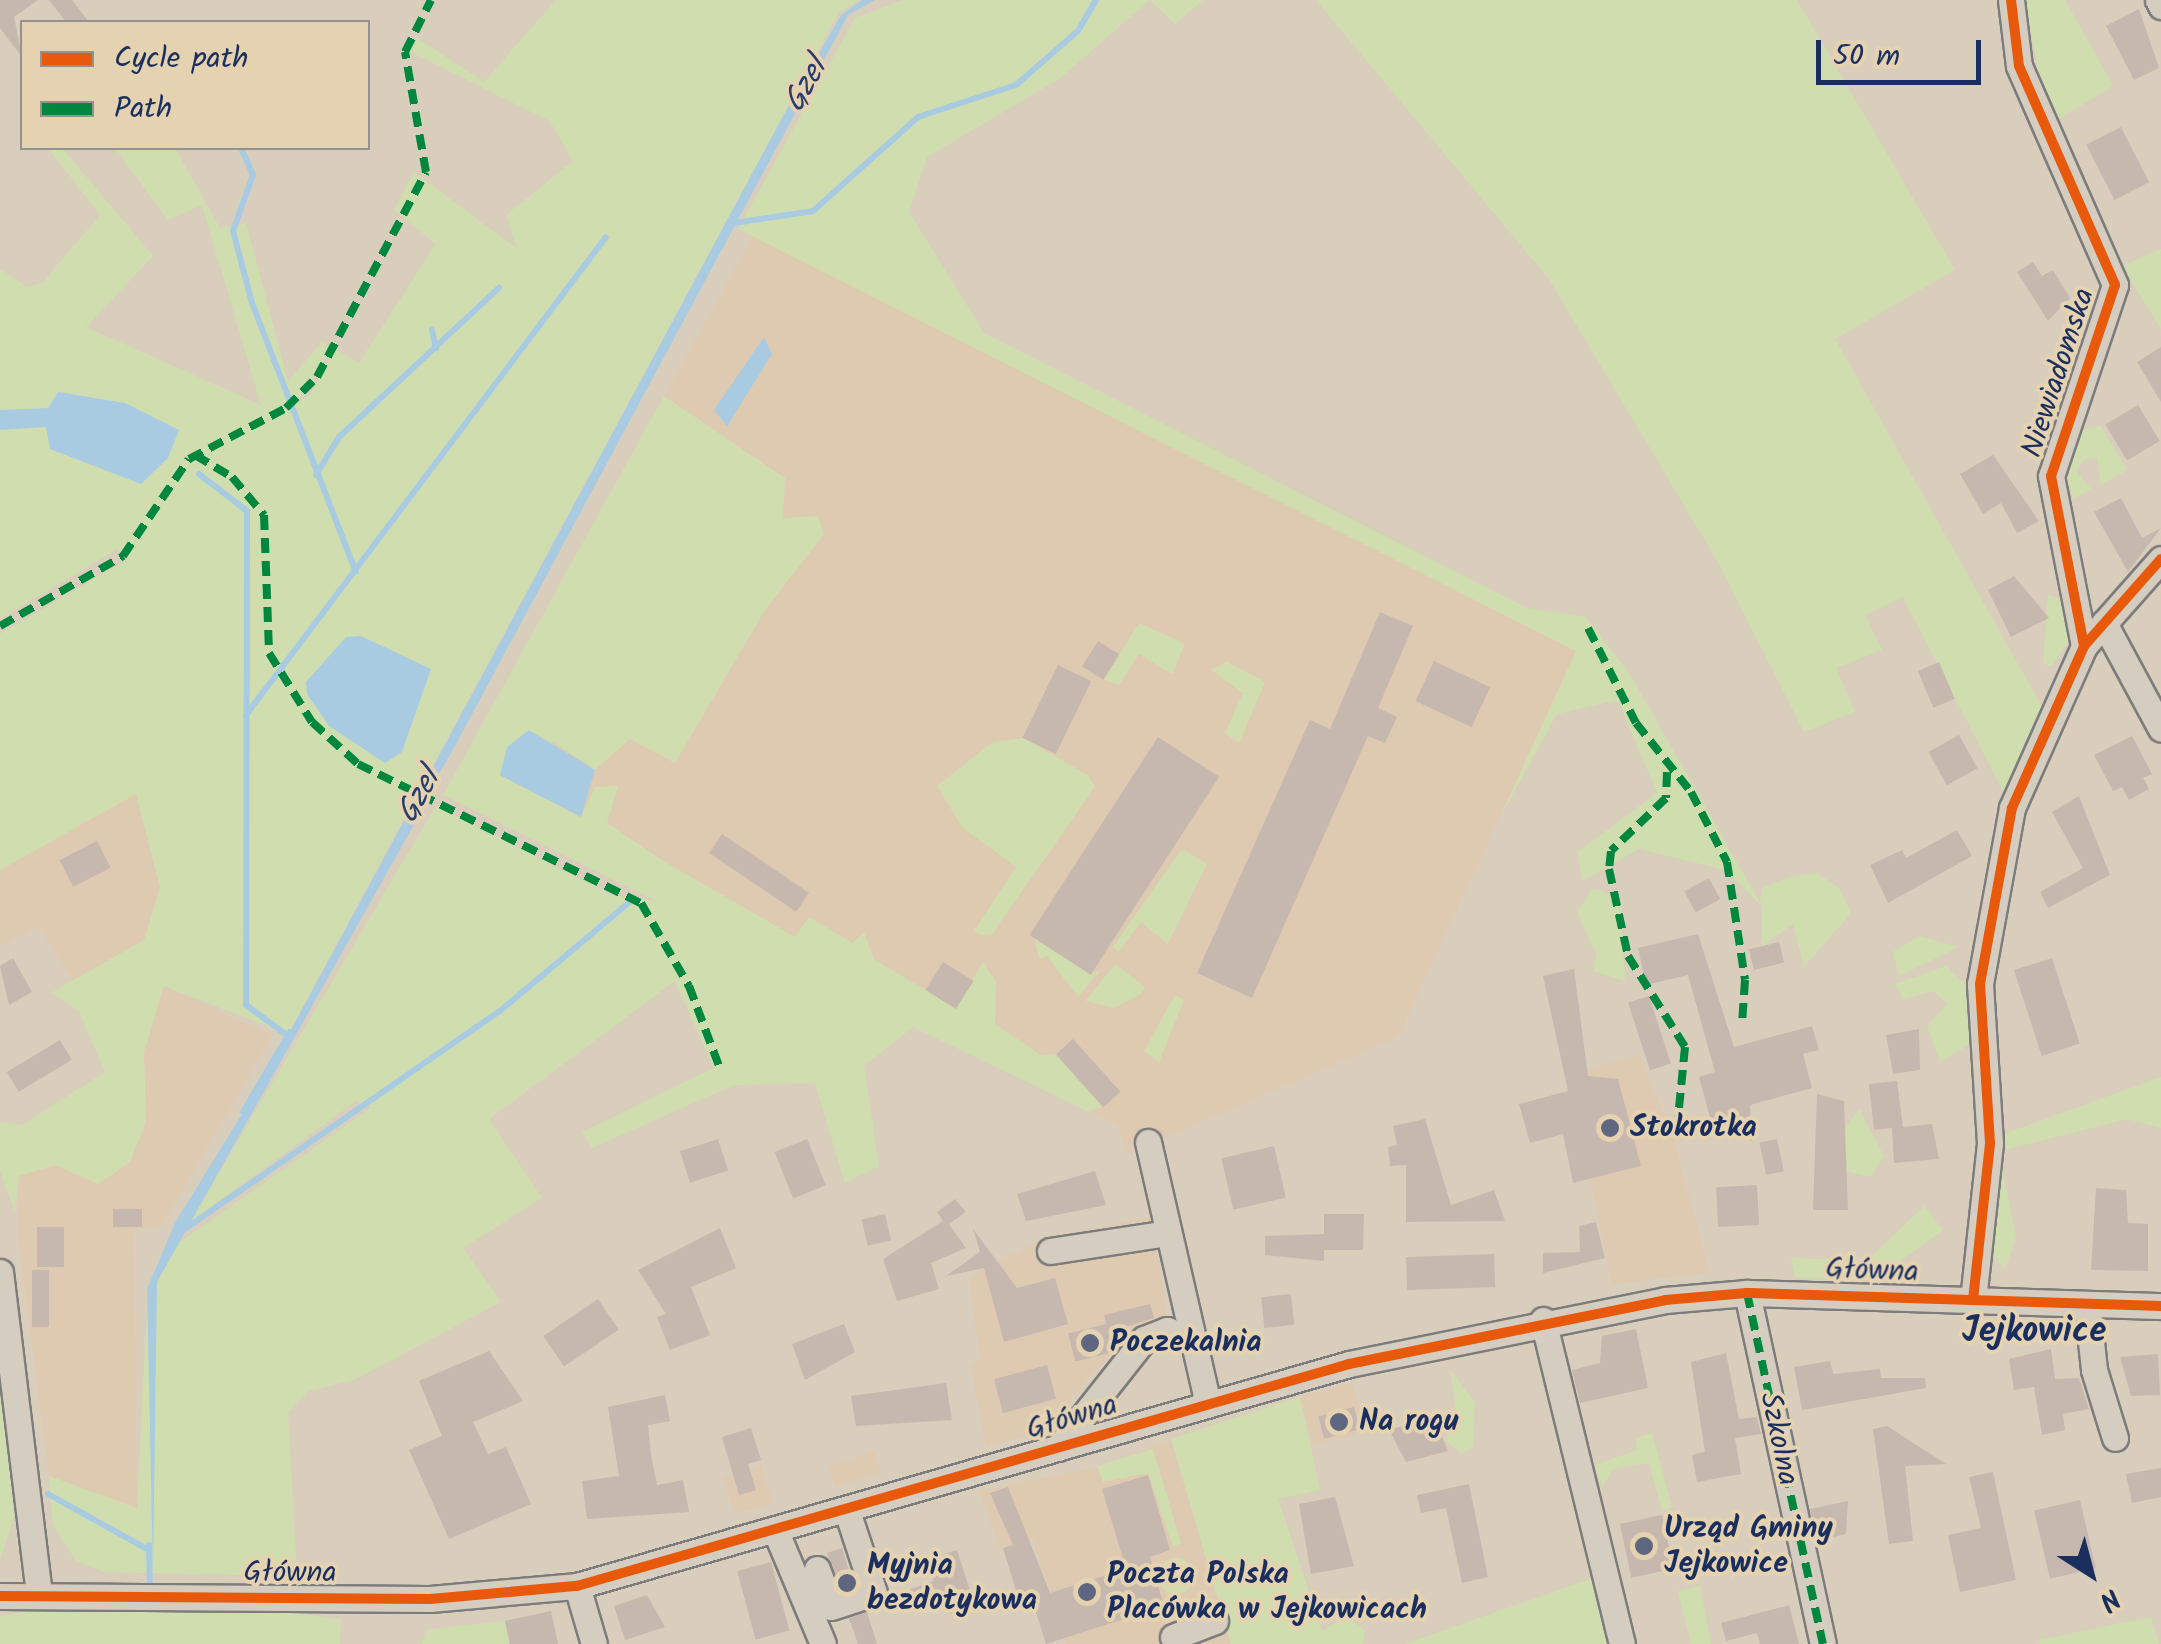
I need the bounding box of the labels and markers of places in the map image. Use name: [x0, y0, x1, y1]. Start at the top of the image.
place label: Stokrotka: [1630, 1110, 1757, 1146]
marker: Stokrotka: [1599, 1117, 1621, 1139]
place label: Poczekalnia: [1110, 1325, 1262, 1361]
marker: Poczekalnia: [1079, 1332, 1101, 1354]
place label: Na rogu: [1359, 1404, 1458, 1440]
marker: Na rogu: [1328, 1411, 1350, 1433]
place label: Urząd Gminy Jejkowice: [1664, 1511, 1833, 1582]
marker: Urząd Gminy Jejkowice: [1633, 1535, 1655, 1557]
place label: Myjnia bezdotykowa: [867, 1548, 1037, 1618]
place label: Poczta Polska Placówka w Jejkowicach: [1107, 1557, 1427, 1628]
marker: Myjnia bezdotykowa: [836, 1572, 858, 1594]
marker: Poczta Polska Placówka w Jejkowicach: [1076, 1581, 1098, 1603]

